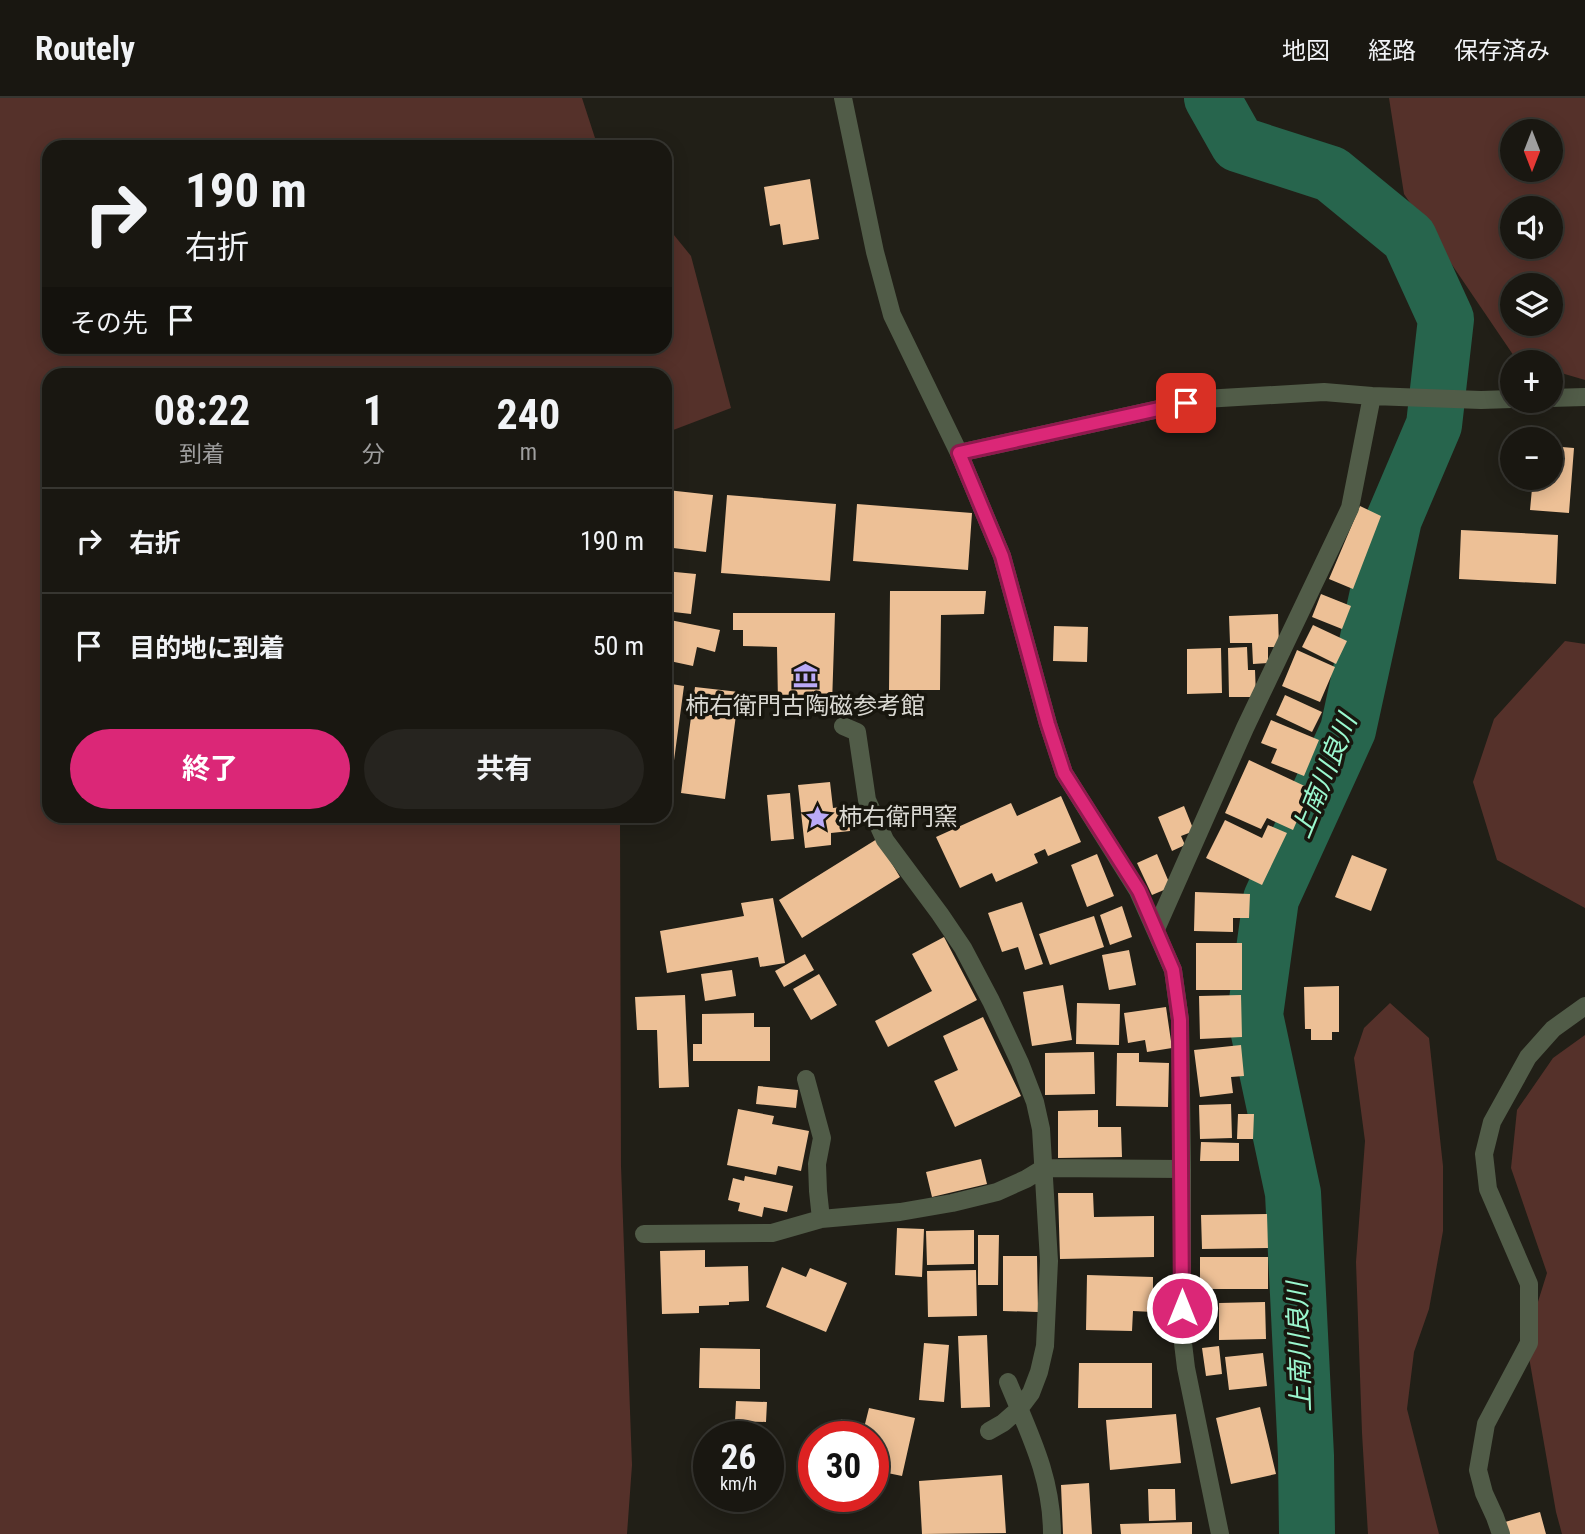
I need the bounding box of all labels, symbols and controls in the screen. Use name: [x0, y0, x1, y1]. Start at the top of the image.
text: Routely: [35, 29, 135, 68]
text: 地図: [1282, 37, 1330, 65]
text: 経路: [1368, 37, 1416, 65]
text: 保存済み: [1454, 37, 1550, 65]
north arrow: [1500, 119, 1563, 182]
map controls: [1500, 119, 1563, 490]
text: 190 m: [185, 162, 307, 219]
icon: right: [70, 168, 161, 259]
button: sound: [1500, 196, 1563, 259]
text: 右折: [185, 228, 249, 266]
button: layers: [1500, 273, 1563, 336]
icon: arrive: [162, 301, 200, 339]
text: その先: [70, 308, 148, 338]
button: +: [1500, 350, 1563, 413]
pin: [1156, 373, 1216, 433]
icon: arrive: [1167, 384, 1205, 422]
text: 08:22: [154, 386, 250, 435]
text: 1: [363, 386, 384, 435]
text: 240: [497, 390, 560, 439]
button: −: [1500, 427, 1563, 490]
text: m: [520, 439, 537, 466]
text: 到着: [179, 441, 225, 468]
text: 分: [362, 441, 385, 468]
icon: right: [70, 522, 108, 560]
text: 190 m: [580, 526, 644, 556]
text: 右折: [129, 528, 181, 558]
icon: arrive: [70, 627, 108, 665]
text: 50 m: [593, 631, 644, 661]
text: 目的地に到着: [129, 633, 285, 663]
museum icon: 柿右衛門古陶磁参考館: [791, 661, 819, 689]
place label: 柿右衛門古陶磁参考館: [685, 692, 925, 720]
water label: 上南川良川: [1286, 707, 1363, 842]
button: 終了: [70, 729, 350, 809]
button: 共有: [364, 729, 644, 809]
place icon: 柿右衛門窯: [804, 803, 832, 831]
place label: 柿右衛門窯: [838, 803, 958, 831]
position arrow: [1145, 1271, 1219, 1345]
water label: 上南川良川: [1282, 1279, 1316, 1412]
speed limit sign: 30: [798, 1421, 889, 1512]
text: 26: [721, 1437, 756, 1478]
text: km/h: [720, 1473, 757, 1494]

